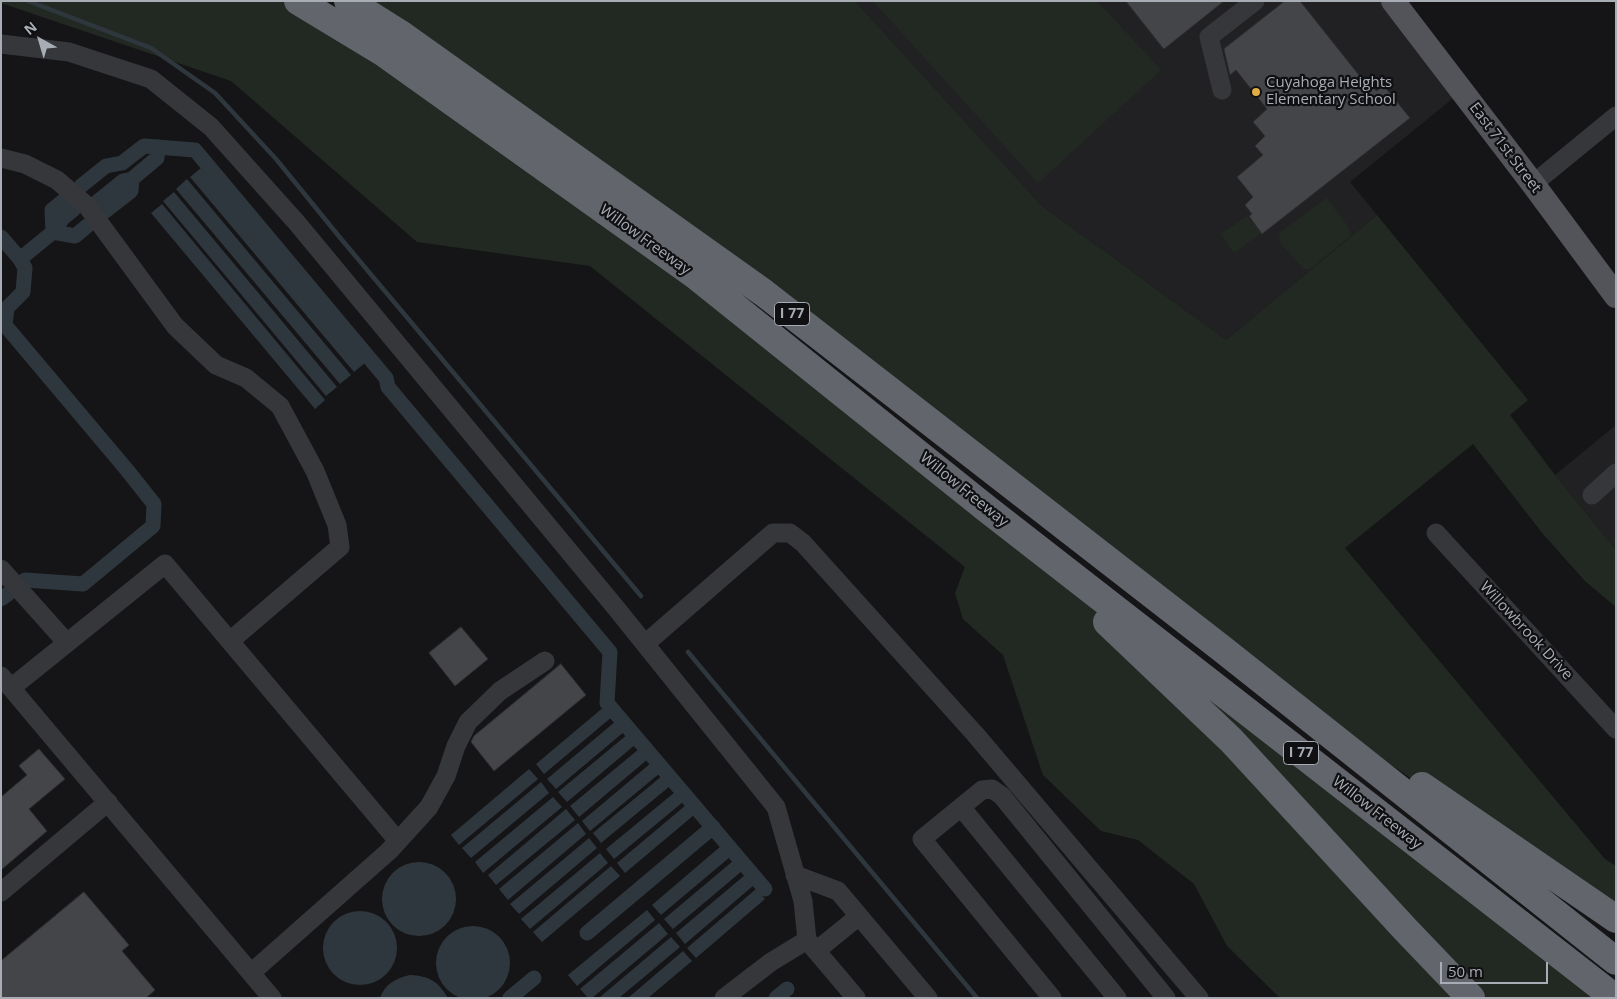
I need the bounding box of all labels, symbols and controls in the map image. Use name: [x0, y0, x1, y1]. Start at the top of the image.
north arrow: [15, 15, 65, 65]
text: N: [20, 17, 41, 39]
place label: Cuyahoga Heights Elementary School: [1266, 74, 1396, 109]
marker: Cuyahoga Heights Elementary School: [1250, 86, 1262, 98]
street label: East 71st Street: [1465, 99, 1545, 197]
street label: Willow Freeway: [596, 201, 694, 279]
road number: I 77: [774, 302, 810, 326]
street label: Willow Freeway: [916, 449, 1012, 531]
street label: Willowbrook Drive: [1476, 578, 1576, 684]
road number: I 77: [1284, 741, 1318, 764]
street label: Willow Freeway: [1329, 773, 1425, 853]
scale bar: [1442, 952, 1550, 984]
text: 50 m: [1448, 961, 1483, 981]

